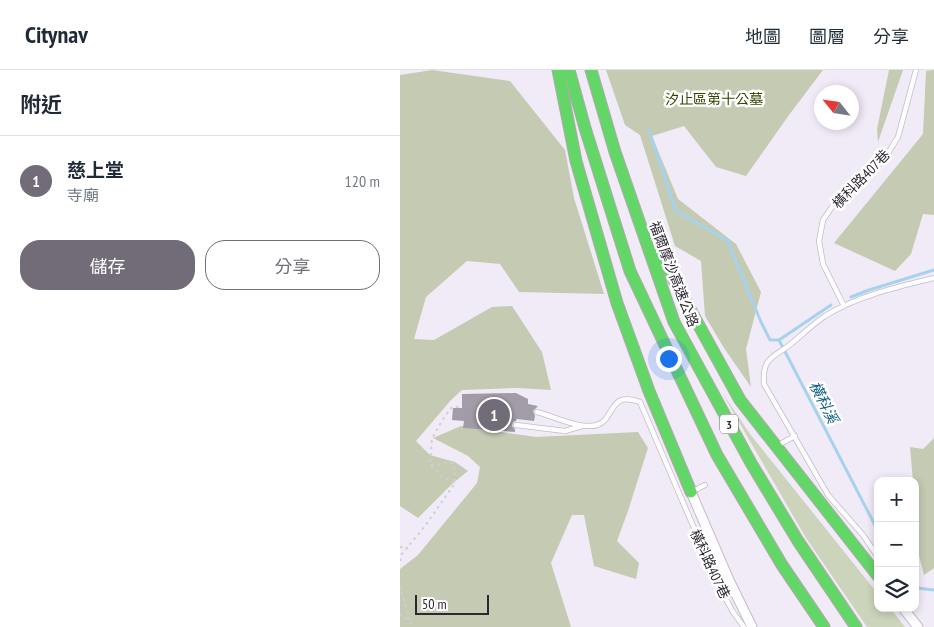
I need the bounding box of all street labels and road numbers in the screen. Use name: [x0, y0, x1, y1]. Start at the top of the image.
street label: 橫科路407巷: [829, 146, 893, 212]
street label: 福爾摩沙高速公路: [646, 218, 702, 330]
road number: 3: [720, 414, 738, 434]
street label: 橫科路407巷: [686, 526, 734, 602]

